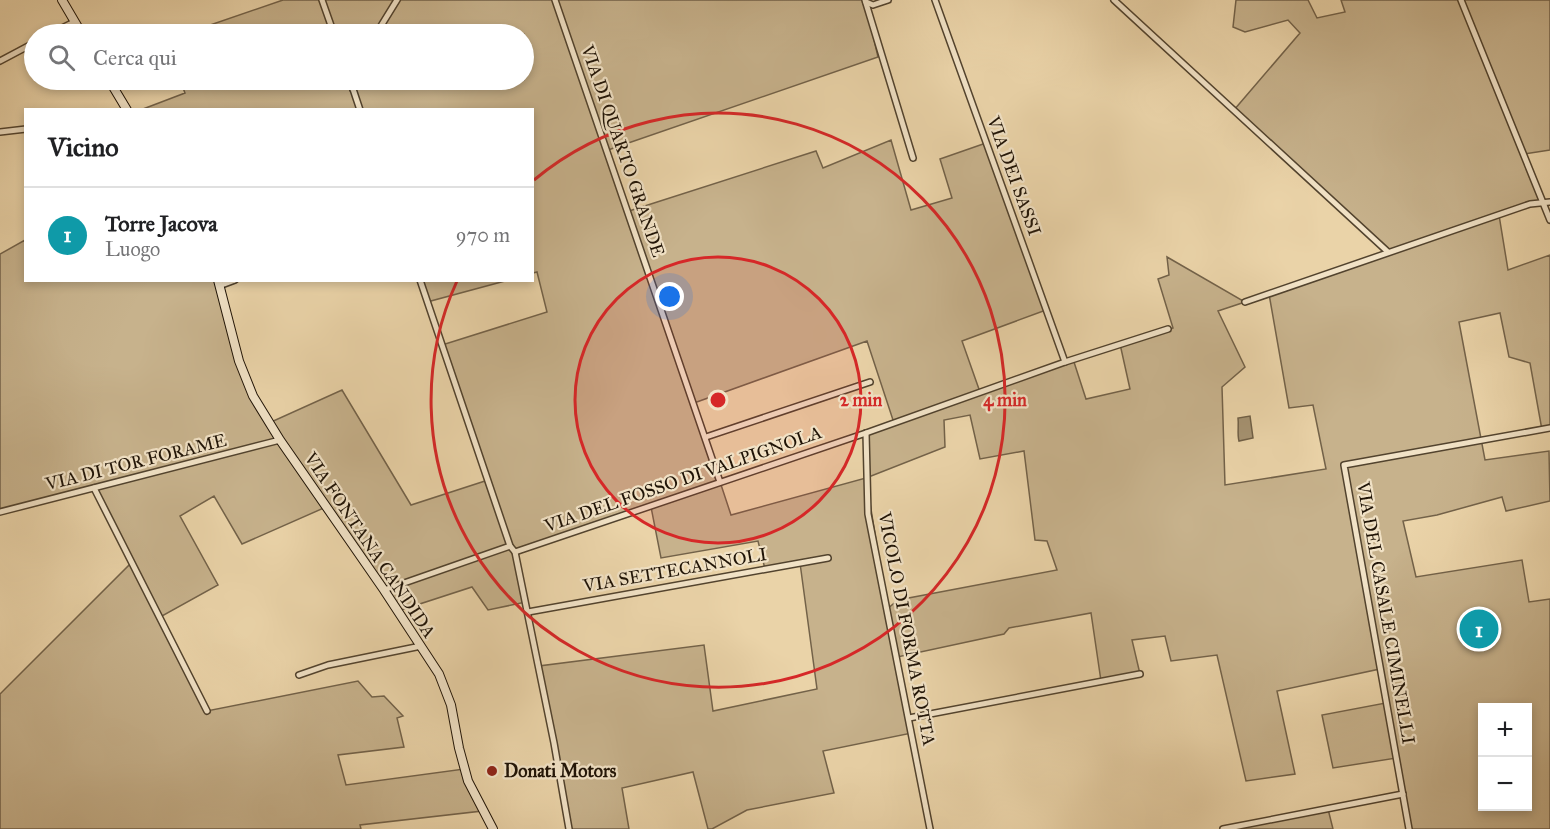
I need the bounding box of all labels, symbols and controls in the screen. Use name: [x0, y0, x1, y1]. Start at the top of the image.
search box: [24, 24, 534, 90]
icon: search: [45, 41, 78, 74]
street label: VIA DI QUARTO GRANDE: [576, 41, 670, 260]
text: Cerca qui: [93, 44, 177, 71]
street label: VIA DEI SASSI: [982, 112, 1046, 239]
text: Vicino: [48, 131, 119, 163]
text: Torre Jacova: [105, 210, 217, 237]
text: 1: [64, 223, 71, 247]
text: 970 m: [456, 223, 510, 247]
text: Luogo: [105, 237, 160, 261]
your location: [655, 282, 684, 311]
text: 2 min: [840, 389, 883, 411]
text: 4 min: [983, 389, 1027, 412]
centre of rings: [708, 390, 728, 410]
street label: VIA DEL FOSSO DI VALPIGNOLA: [540, 421, 825, 537]
street label: VIA DI TOR FORAME: [42, 429, 229, 495]
street label: VIA FONTANA CANDIDA: [299, 447, 440, 642]
street label: VIA DEL CASALE CIMINELLI: [1352, 479, 1420, 746]
street label: VICOLO DI FORMA ROTTA: [873, 509, 940, 748]
street label: VIA SETTECANNOLI: [580, 543, 769, 597]
pin: 1: [1460, 606, 1498, 652]
map controls: [1478, 703, 1532, 811]
button: +: [1478, 703, 1532, 757]
button: −: [1478, 757, 1532, 811]
place label: Donati Motors: [504, 760, 617, 782]
marker: Donati Motors: [485, 764, 499, 778]

